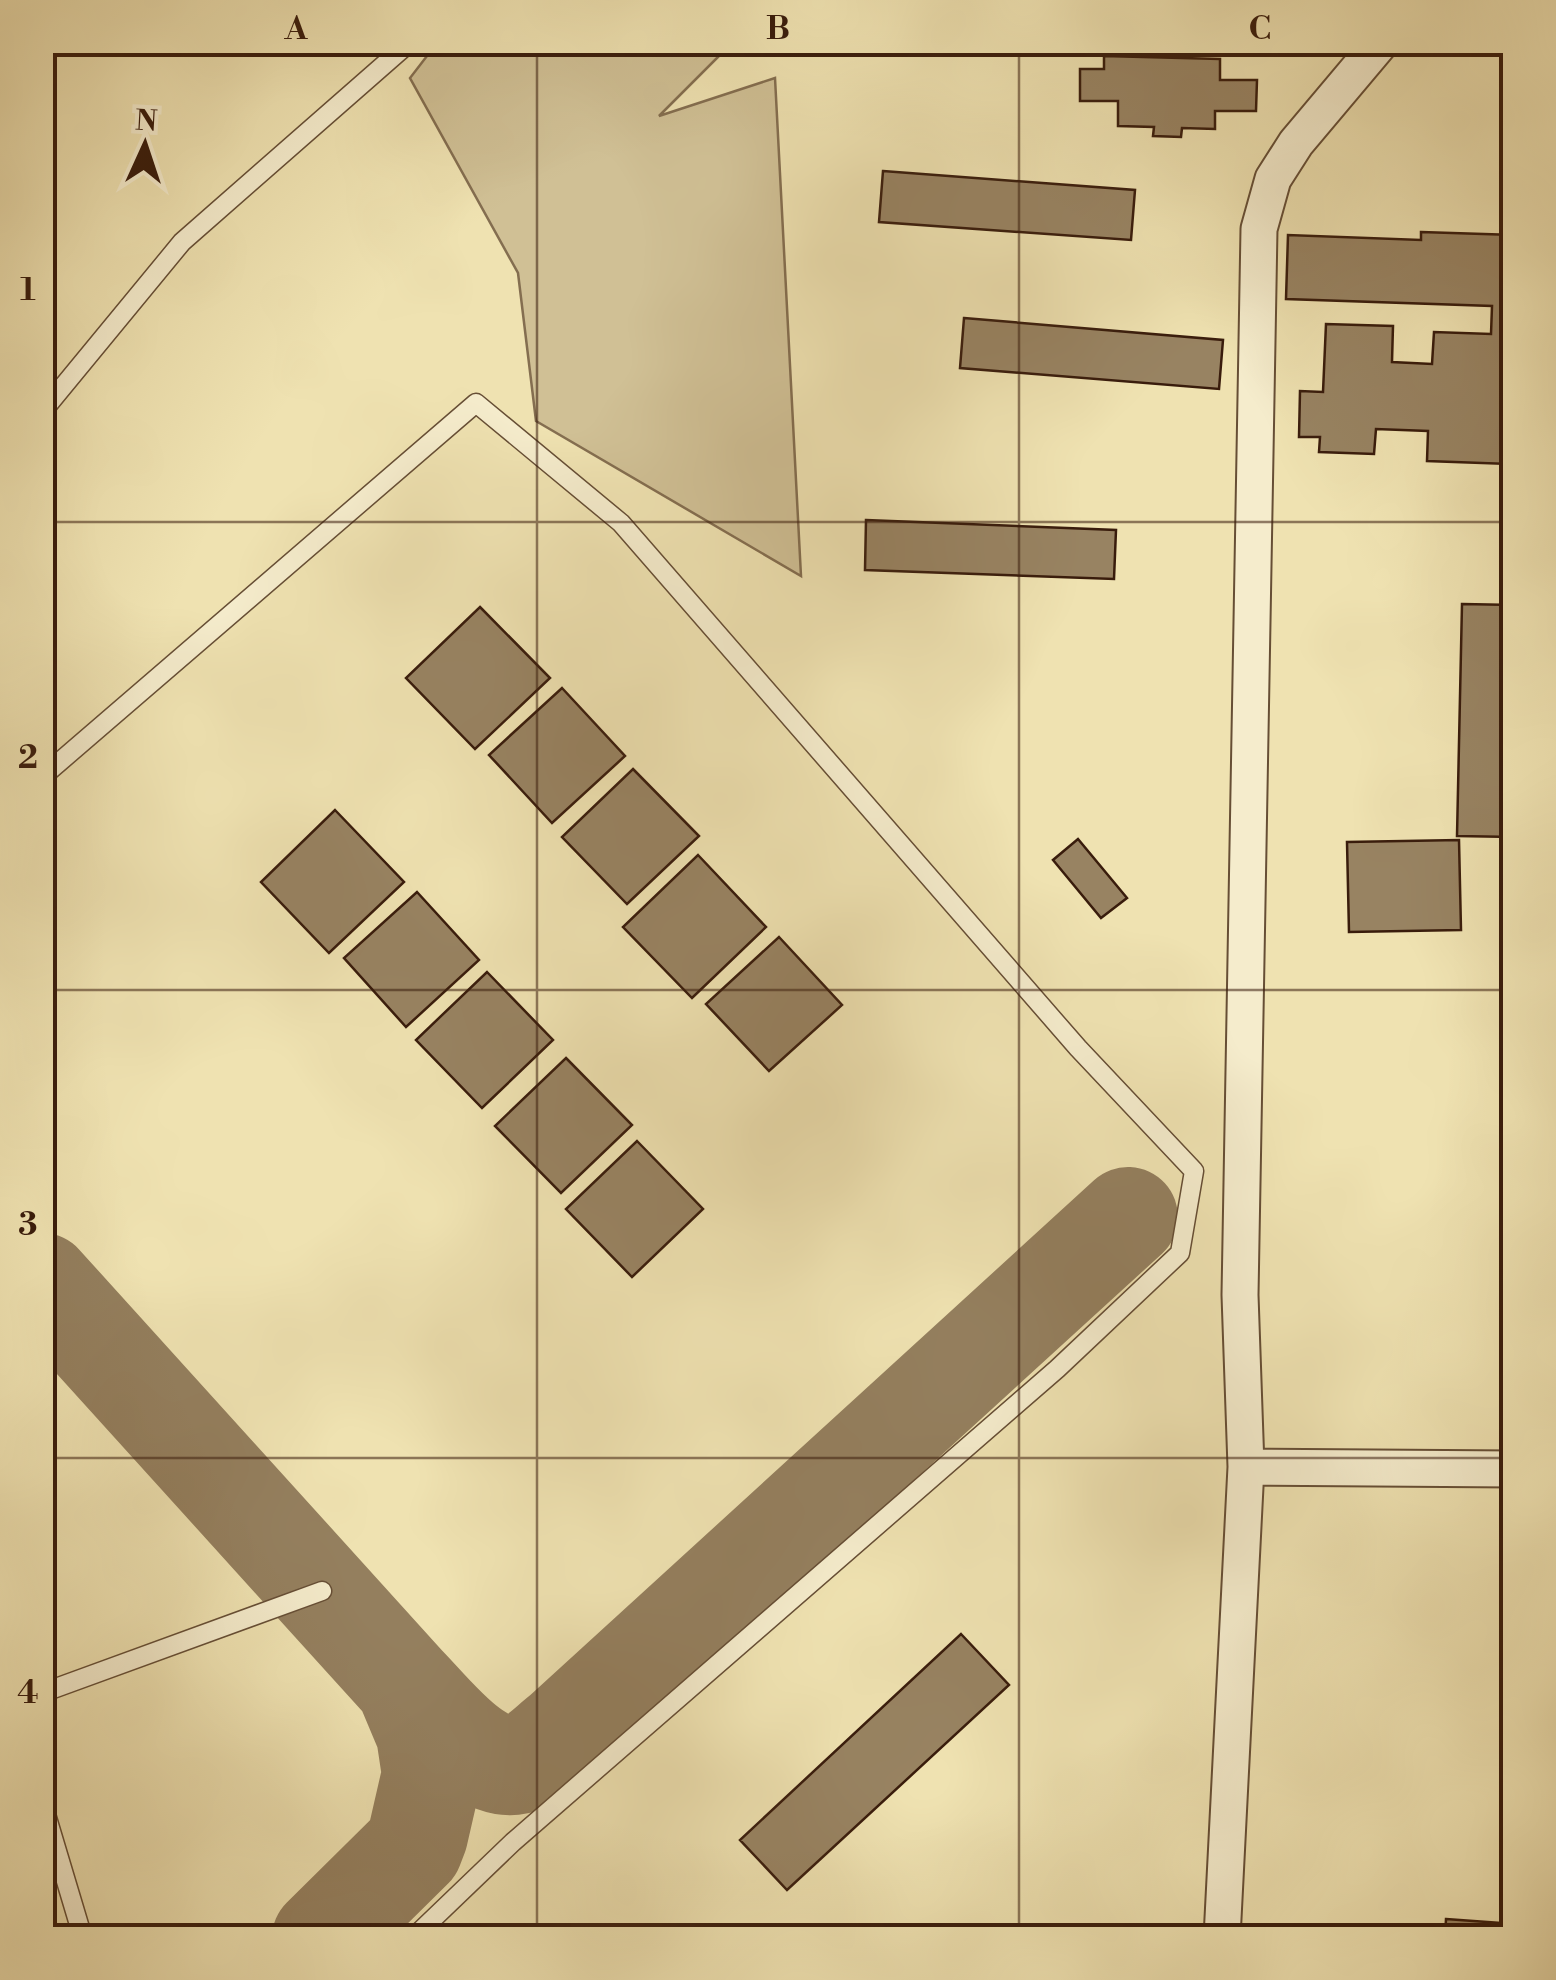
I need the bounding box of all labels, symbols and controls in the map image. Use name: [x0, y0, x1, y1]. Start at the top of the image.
text: A: [284, 9, 309, 49]
text: B: [766, 9, 790, 49]
text: C: [1249, 9, 1271, 49]
north arrow: [95, 95, 195, 195]
text: N: [134, 103, 158, 140]
text: 1: [20, 270, 36, 310]
text: 2: [18, 738, 38, 778]
text: 3: [18, 1205, 38, 1245]
text: 4: [17, 1673, 39, 1713]

